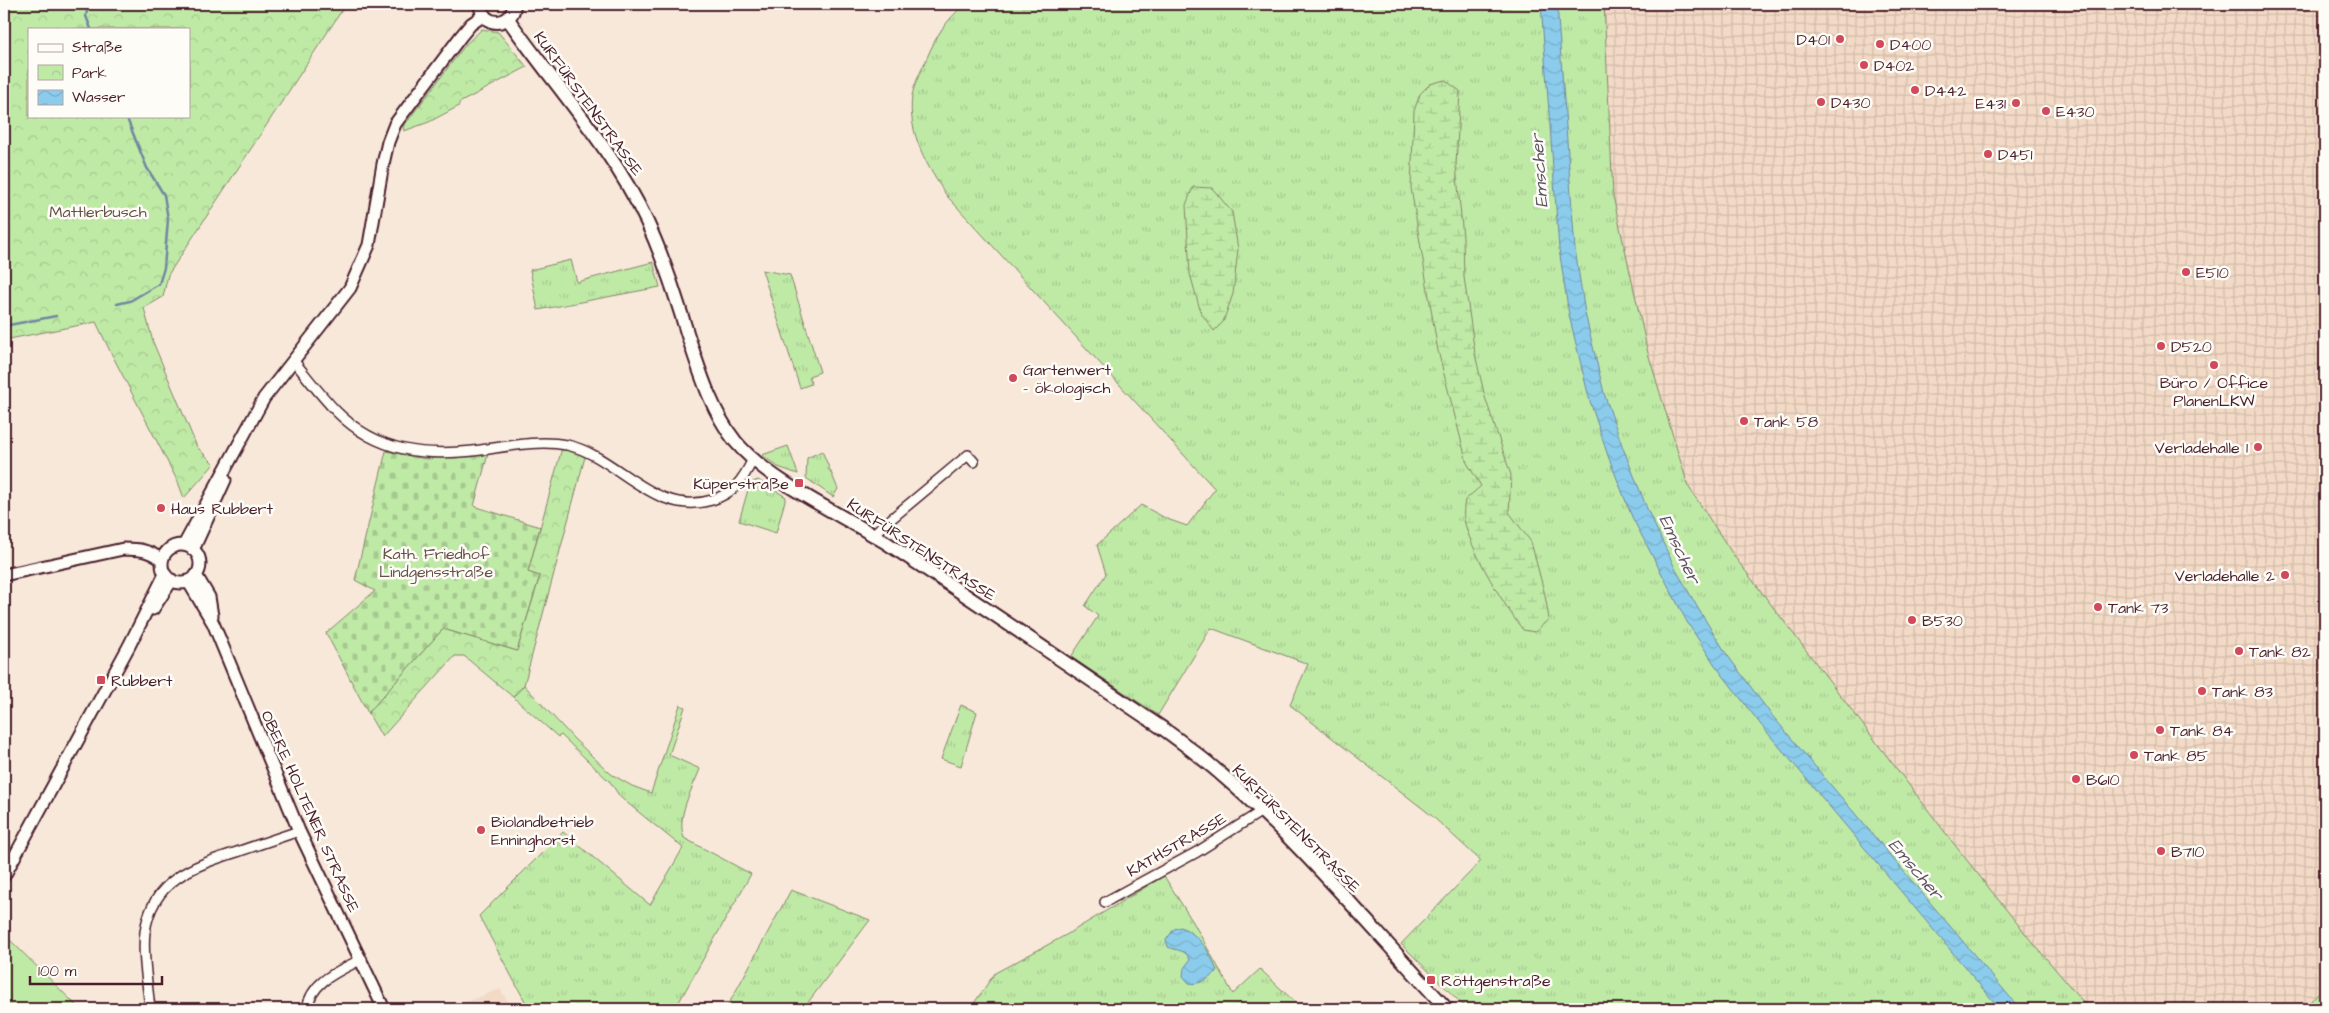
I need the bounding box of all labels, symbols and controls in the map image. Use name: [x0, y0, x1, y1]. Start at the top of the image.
street label: KURFÜRSTENSTRASSE: [528, 27, 648, 181]
legend: [28, 28, 190, 118]
place label: D401: [1797, 29, 1830, 51]
marker: D401: [1834, 33, 1846, 45]
place label: D400: [1890, 34, 1931, 56]
text: Straße: [72, 37, 122, 58]
marker: D400: [1874, 38, 1886, 50]
place label: D402: [1874, 55, 1915, 77]
marker: D402: [1858, 59, 1870, 71]
text: Park: [72, 63, 107, 84]
place label: D442: [1925, 80, 1966, 102]
marker: D442: [1909, 84, 1921, 96]
text: Wasser: [72, 87, 125, 108]
place label: D430: [1831, 92, 1871, 114]
place label: E431: [1975, 93, 2006, 115]
marker: D430: [1815, 96, 1827, 108]
marker: E431: [2010, 97, 2022, 109]
place label: E430: [2056, 101, 2095, 123]
marker: E430: [2040, 105, 2052, 117]
water label: Emscher: [1524, 131, 1555, 209]
place label: D451: [1998, 144, 2033, 166]
marker: D451: [1982, 148, 1994, 160]
park label: Mattlerbusch: [49, 201, 147, 223]
place label: E510: [2196, 262, 2229, 284]
marker: E510: [2180, 266, 2192, 278]
place label: D520: [2171, 336, 2212, 358]
marker: D520: [2155, 340, 2167, 352]
place label: Gartenwert - ökologisch: [1023, 359, 1112, 400]
marker: Büro / Office PlanenLKW: [2208, 359, 2220, 371]
marker: Gartenwert - ökologisch: [1007, 372, 1019, 384]
place label: Büro / Office PlanenLKW: [2160, 372, 2269, 412]
place label: Tank 58: [1754, 411, 1818, 433]
marker: Tank 58: [1738, 415, 1750, 427]
place label: Verladehalle 1: [2155, 437, 2248, 459]
marker: Verladehalle 1: [2252, 441, 2264, 453]
place label: Küperstraße: [693, 473, 789, 495]
marker: Küperstraße: [793, 477, 805, 489]
street label: KURFÜRSTENSTRASSE: [843, 493, 1001, 607]
place label: Haus Rubbert: [171, 498, 273, 520]
marker: Haus Rubbert: [155, 502, 167, 514]
water label: Emscher: [1653, 511, 1707, 590]
park label: Kath. Friedhof Lindgensstraße: [379, 543, 493, 584]
place label: Verladehalle 2: [2175, 565, 2275, 587]
marker: Verladehalle 2: [2279, 569, 2291, 581]
place label: Tank 73: [2108, 597, 2168, 619]
marker: Tank 73: [2092, 601, 2104, 613]
place label: B530: [1922, 610, 1963, 632]
marker: B530: [1906, 614, 1918, 626]
place label: Tank 82: [2249, 641, 2311, 663]
marker: Tank 82: [2233, 645, 2245, 657]
place label: Rubbert: [111, 670, 173, 692]
marker: Rubbert: [95, 674, 107, 686]
place label: Tank 83: [2212, 681, 2273, 703]
marker: Tank 83: [2196, 685, 2208, 697]
street label: OBERE HOLTENER STRASSE: [255, 707, 365, 916]
place label: Tank 84: [2170, 720, 2234, 742]
marker: Tank 84: [2154, 724, 2166, 736]
place label: Tank 85: [2144, 745, 2209, 767]
marker: Tank 85: [2128, 749, 2140, 761]
street label: KURFÜRSTENSTRASSE: [1227, 760, 1366, 898]
place label: B610: [2086, 769, 2120, 791]
marker: B610: [2070, 773, 2082, 785]
street label: KATHSTRASSE: [1123, 807, 1231, 882]
place label: Biolandbetrieb Enninghorst: [491, 811, 594, 852]
marker: Biolandbetrieb Enninghorst: [475, 824, 487, 836]
water label: Emscher: [1882, 833, 1950, 907]
place label: B710: [2171, 841, 2204, 863]
marker: B710: [2155, 845, 2167, 857]
scale bar: [30, 953, 162, 985]
text: 100 m: [38, 961, 77, 982]
place label: Röttgenstraße: [1441, 970, 1551, 993]
marker: Röttgenstraße: [1425, 974, 1437, 986]

